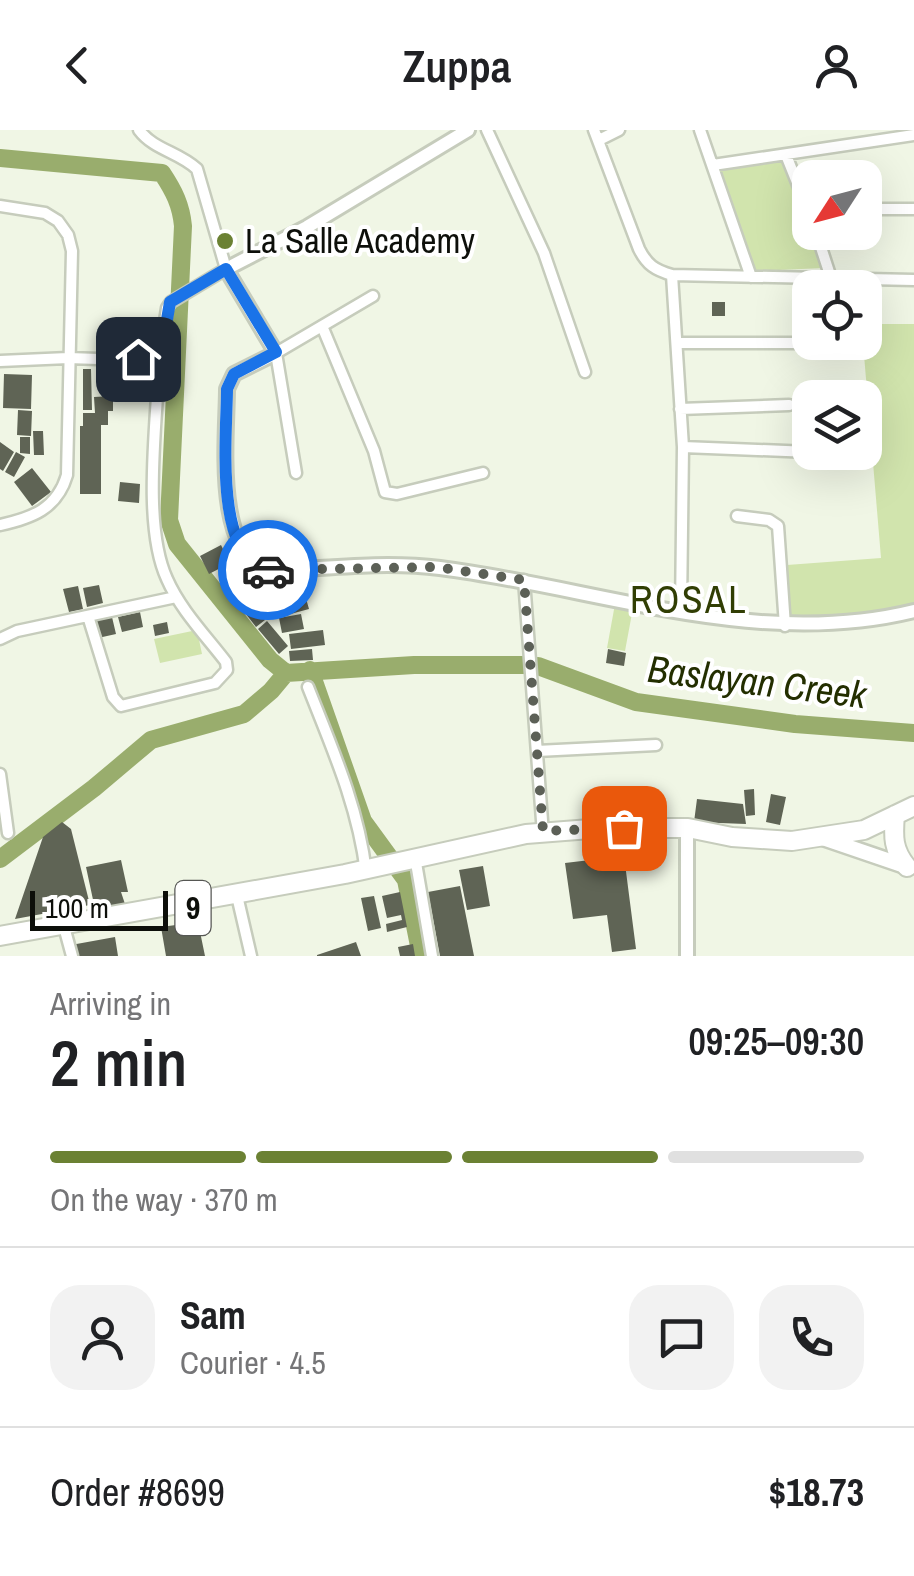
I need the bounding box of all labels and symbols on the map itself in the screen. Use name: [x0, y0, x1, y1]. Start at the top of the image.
north arrow: [792, 160, 882, 250]
place label: La Salle Academy: [245, 217, 475, 264]
marker: La Salle Academy: [214, 230, 236, 252]
pin: [96, 317, 181, 402]
courier: [218, 520, 318, 620]
district label: ROSAL: [630, 574, 748, 625]
water label: Baslayan Creek: [645, 643, 871, 720]
pin: [582, 786, 667, 871]
road number: 9: [176, 881, 210, 935]
scale bar: [30, 886, 168, 930]

